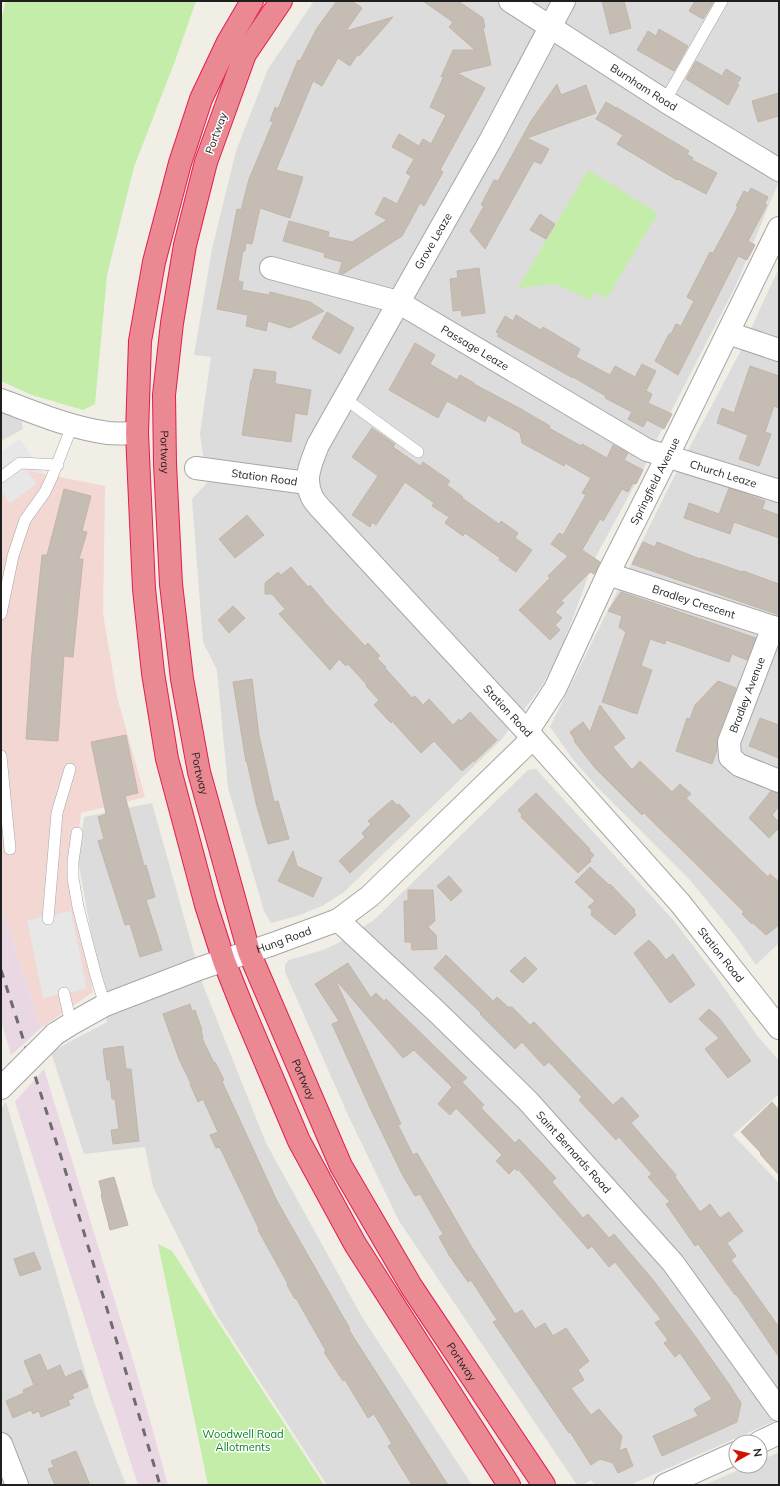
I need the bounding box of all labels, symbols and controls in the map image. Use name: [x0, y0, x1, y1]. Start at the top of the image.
street label: Burnham Road: [608, 60, 680, 114]
street label: Portway: [202, 110, 230, 156]
street label: Grove Leaze: [411, 210, 455, 272]
street label: Passage Leaze: [438, 322, 512, 373]
street label: Portway: [158, 430, 172, 474]
street label: Springfield Avenue: [627, 435, 683, 527]
street label: Church Leaze: [688, 457, 758, 491]
street label: Station Road: [231, 466, 298, 489]
street label: Bradley Crescent: [650, 582, 737, 622]
street label: Bradley Avenue: [726, 655, 768, 735]
street label: Station Road: [480, 682, 536, 740]
street label: Portway: [189, 751, 212, 796]
street label: Hung Road: [254, 923, 313, 956]
street label: Station Road: [695, 924, 747, 985]
street label: Portway: [289, 1057, 319, 1102]
street label: Saint Bernards Road: [533, 1108, 614, 1196]
street label: Portway: [444, 1340, 479, 1384]
park label: Woodwell Road Allotments: [202, 1427, 284, 1454]
north arrow: [728, 1434, 768, 1474]
text: N: [750, 1448, 765, 1458]

